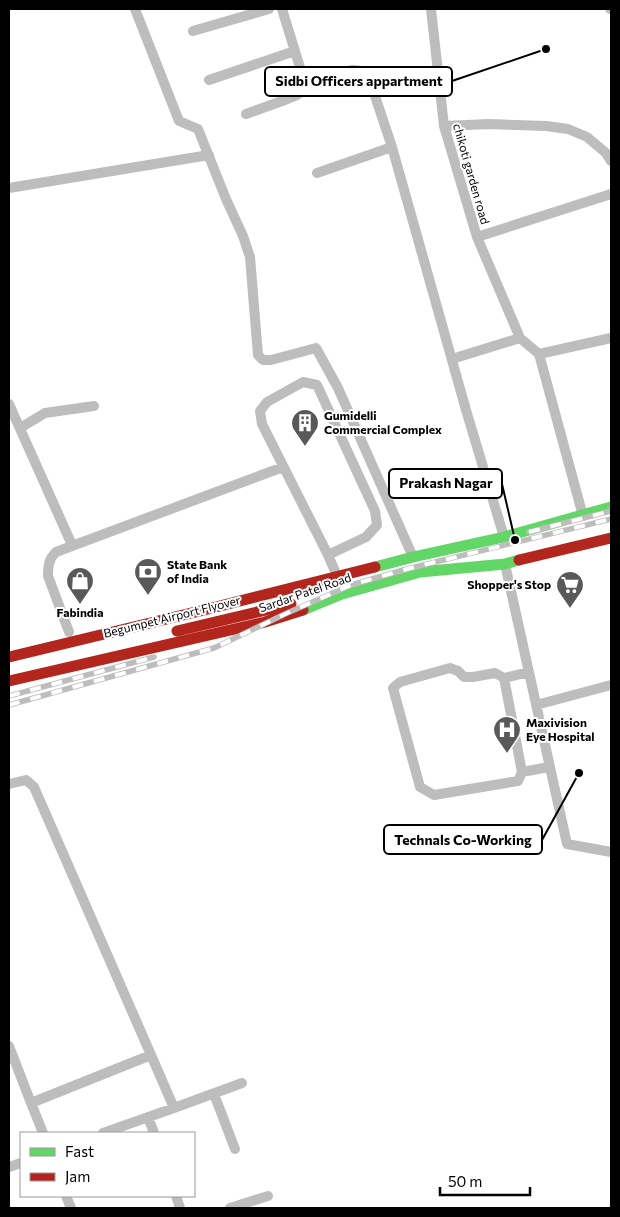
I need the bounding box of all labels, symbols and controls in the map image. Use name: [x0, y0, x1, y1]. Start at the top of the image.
callout: Sidbi Officers appartment: [265, 67, 452, 96]
text: Sidbi Officers appartment: [275, 72, 443, 89]
street label: chikoti garden road: [451, 122, 493, 226]
building icon: Gumidelli Commercial Complex: [290, 408, 320, 447]
place label: Gumidelli Commercial Complex: [324, 408, 442, 436]
callout: Prakash Nagar: [389, 469, 502, 498]
text: Prakash Nagar: [399, 474, 493, 491]
bank icon: State Bank of India: [133, 557, 163, 596]
place label: State Bank of India: [167, 557, 227, 585]
shop icon: Fabindia: [65, 566, 95, 605]
street label: Sardar Patel Road: [257, 570, 353, 614]
supermarket icon: Shopper's Stop: [555, 570, 585, 609]
place label: Shopper's Stop: [467, 577, 551, 591]
street label: Begumpet Airport Flyover: [102, 592, 242, 640]
place label: Fabindia: [56, 605, 104, 619]
hospital icon: Maxivision Eye Hospital: [492, 715, 522, 754]
place label: Maxivision Eye Hospital: [526, 715, 595, 743]
callout: Technals Co-Working: [384, 825, 542, 854]
text: Technals Co-Working: [394, 831, 532, 848]
legend: [20, 1132, 195, 1197]
text: Fast: [65, 1142, 94, 1160]
scale bar: [440, 1164, 530, 1196]
text: Jam: [65, 1167, 90, 1185]
text: 50 m: [448, 1172, 482, 1190]

